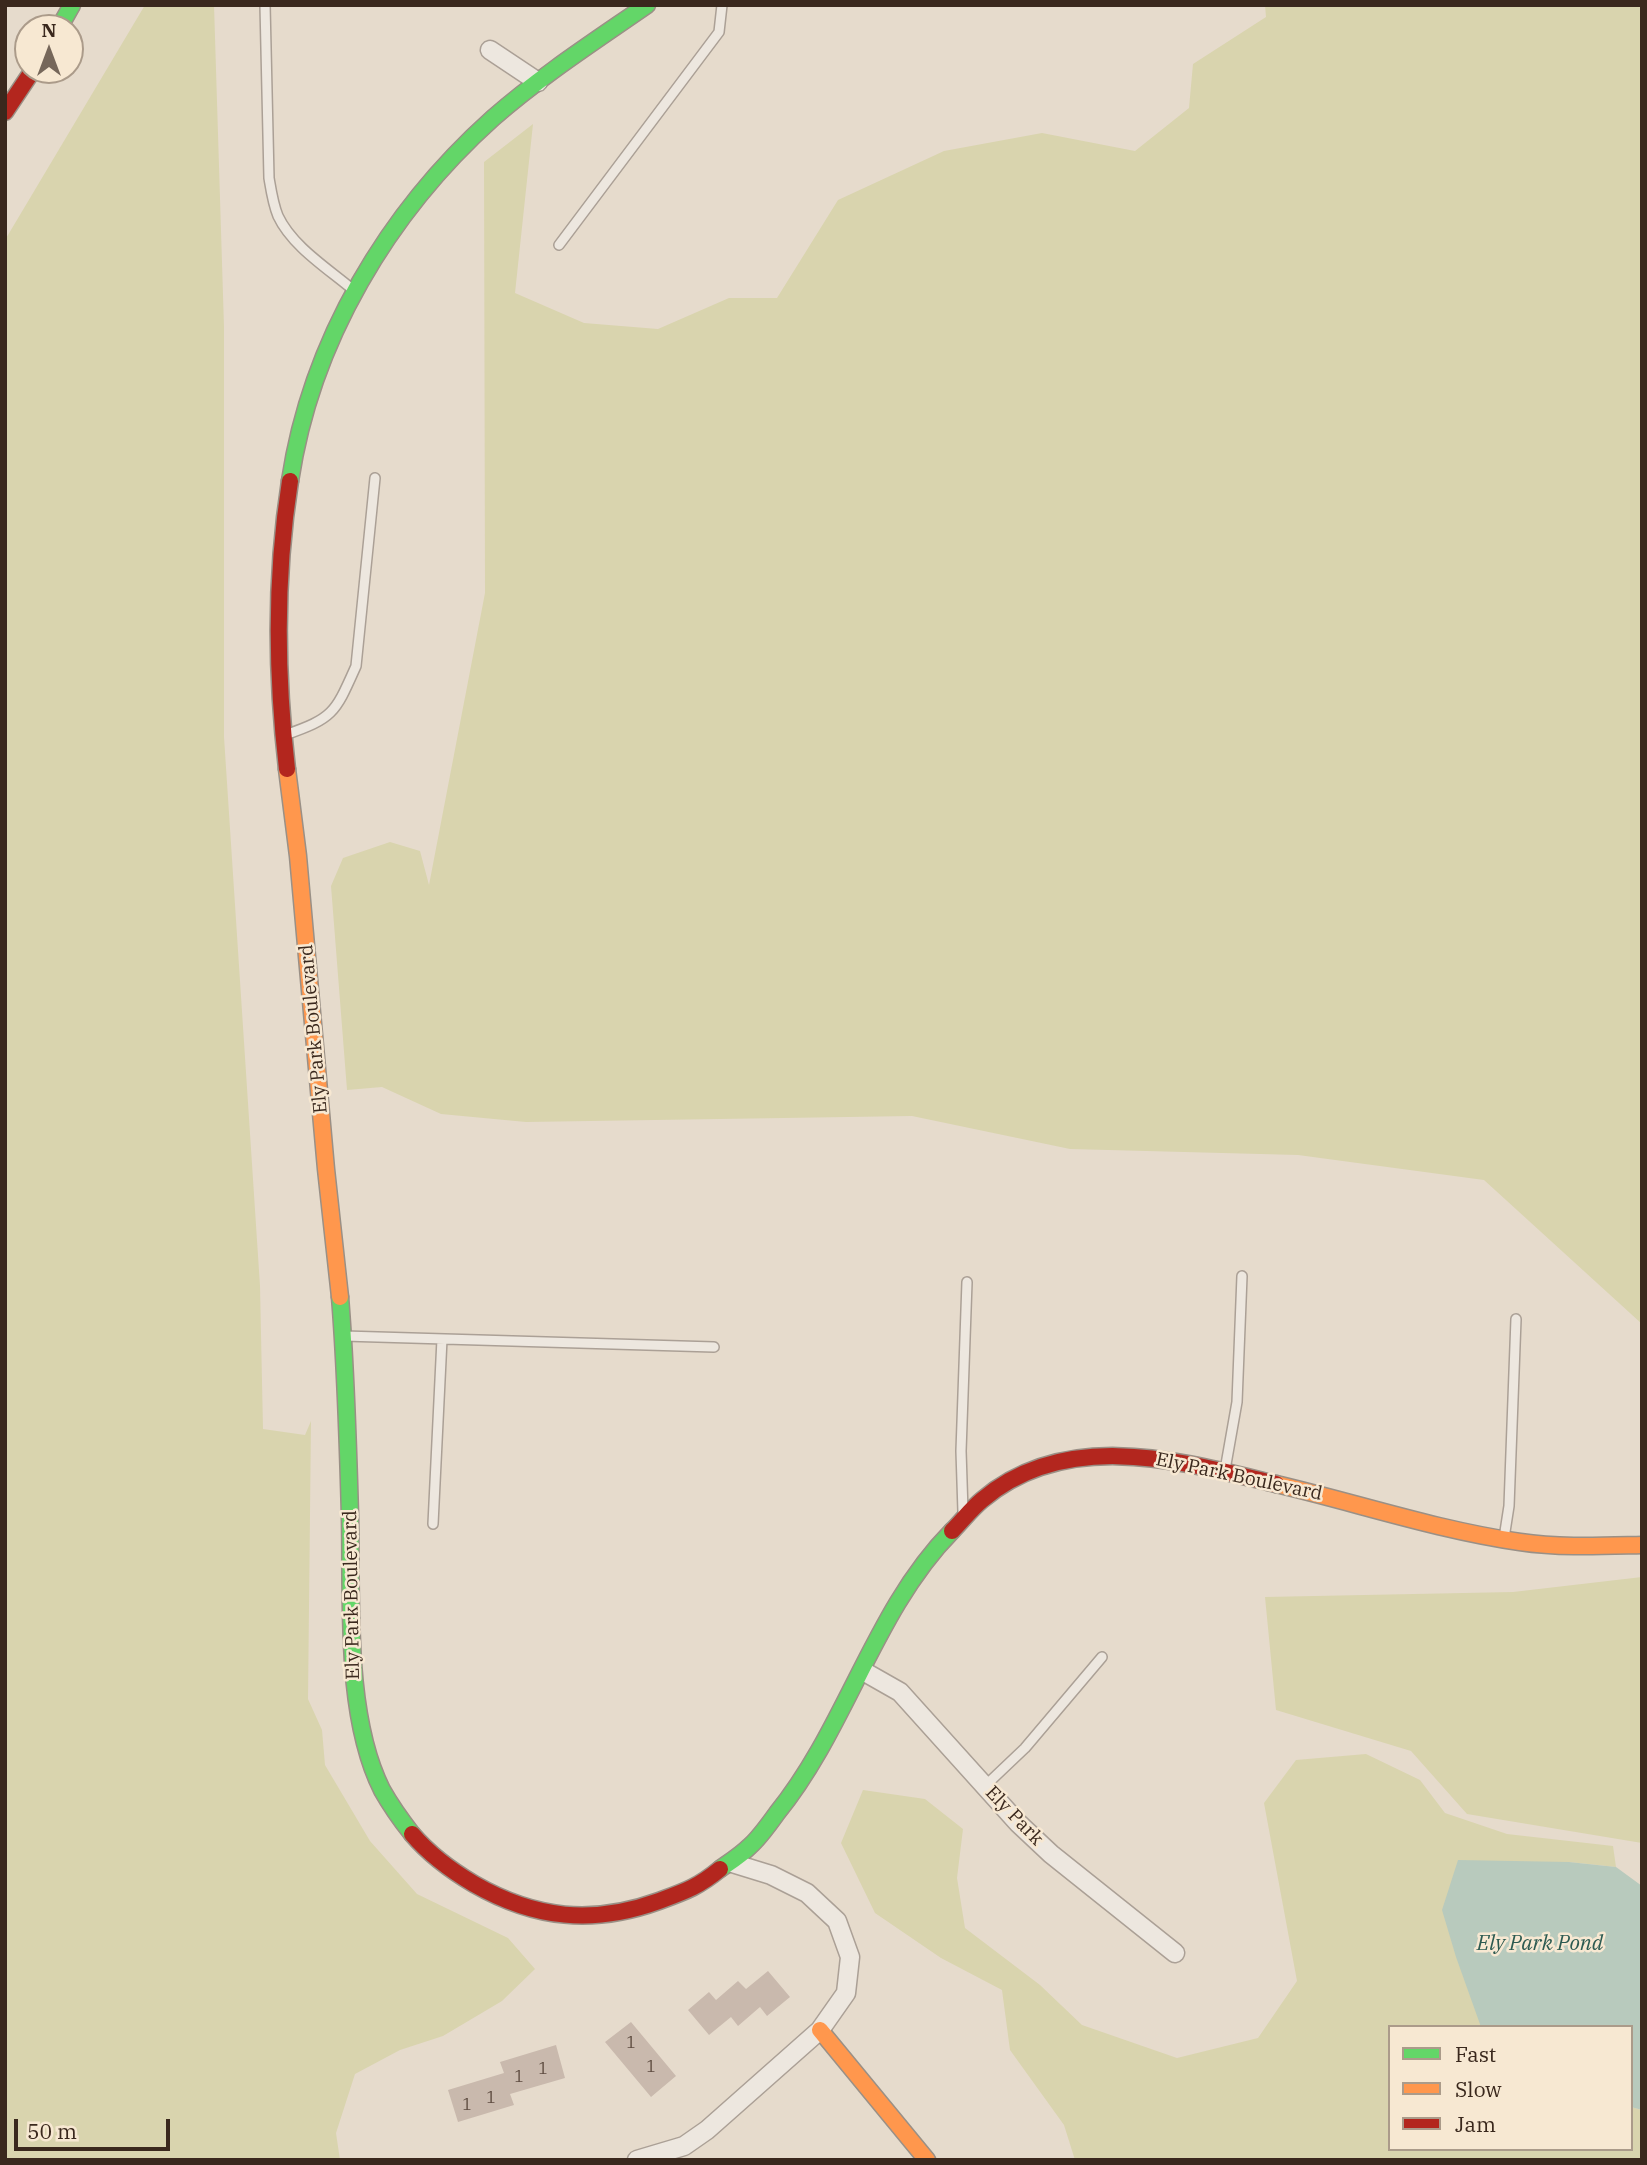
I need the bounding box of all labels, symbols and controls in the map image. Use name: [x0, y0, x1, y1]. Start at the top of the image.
north arrow: [14, 14, 84, 84]
text: N: [41, 18, 57, 42]
street label: Ely Park Boulevard: [295, 944, 333, 1114]
street label: Ely Park Boulevard: [1154, 1448, 1324, 1506]
street label: Ely Park Boulevard: [339, 1510, 365, 1680]
street label: Ely Park: [980, 1781, 1048, 1851]
water label: Ely Park Pond: [1477, 1931, 1603, 1957]
legend: [1388, 2025, 1633, 2151]
house number: 1: [626, 2033, 636, 2053]
text: Fast: [1455, 2040, 1496, 2068]
house number: 1: [646, 2057, 656, 2077]
house number: 1: [538, 2059, 548, 2079]
house number: 1: [514, 2067, 524, 2087]
text: Slow: [1455, 2075, 1502, 2103]
house number: 1: [486, 2088, 496, 2108]
house number: 1: [462, 2095, 472, 2115]
scale bar: [18, 2106, 173, 2150]
text: Jam: [1455, 2110, 1496, 2138]
text: 50 m: [27, 2117, 77, 2145]

